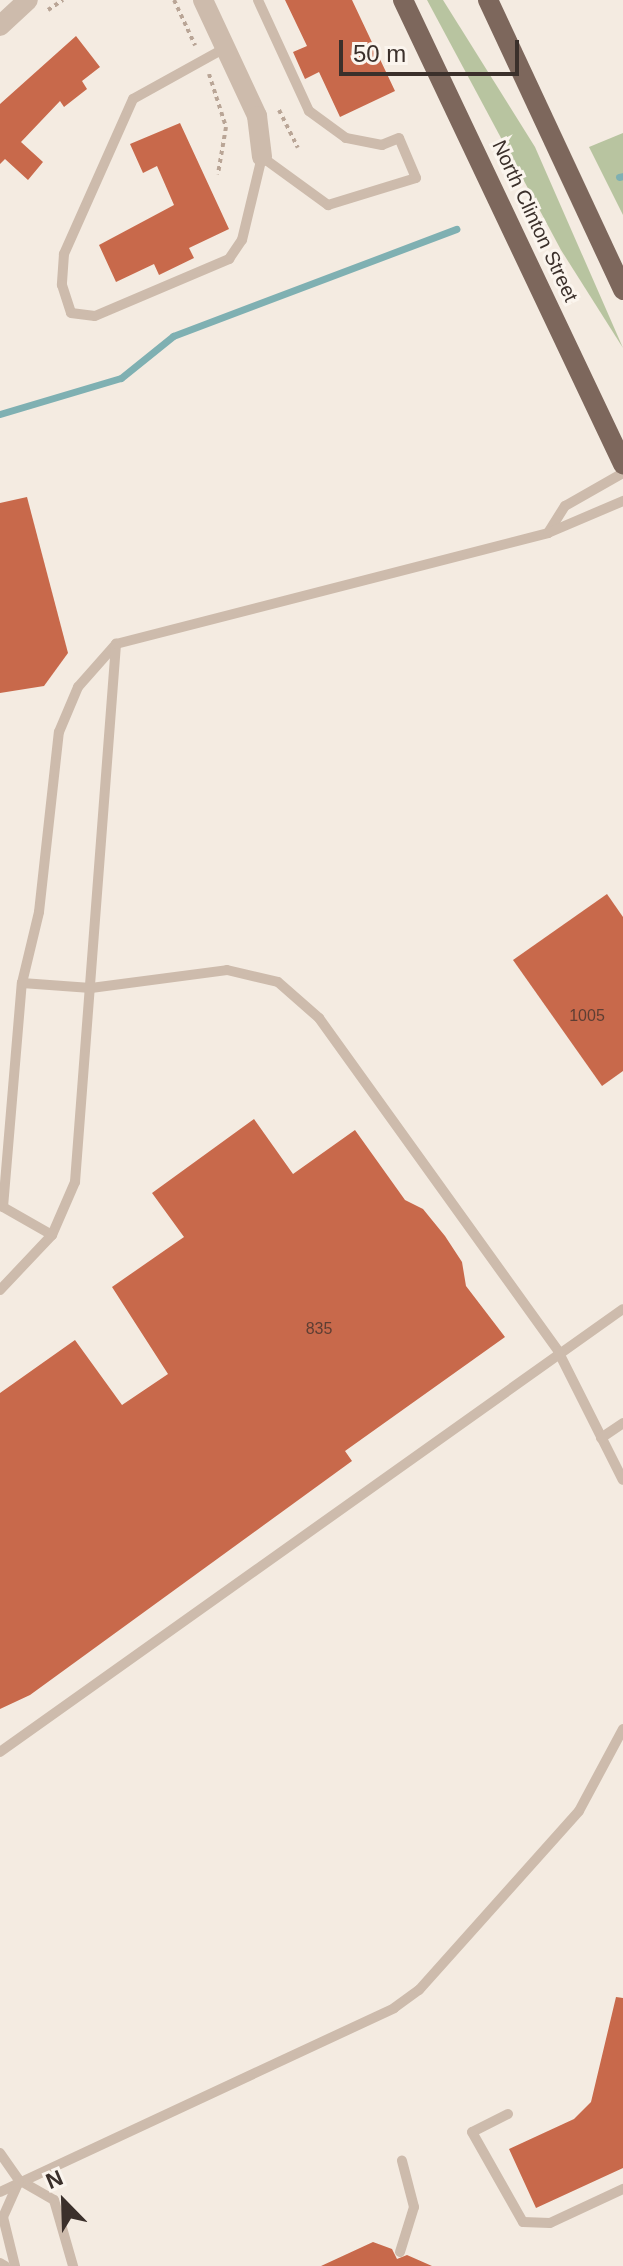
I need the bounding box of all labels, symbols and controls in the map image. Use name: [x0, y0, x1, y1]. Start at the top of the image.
scale bar: [343, 24, 523, 74]
text: 50 m: [353, 40, 406, 67]
street label: North Clinton Street: [487, 136, 583, 306]
house number: 1005: [569, 1006, 605, 1026]
house number: 835: [306, 1319, 332, 1339]
north arrow: [24, 2162, 104, 2242]
text: N: [42, 2165, 67, 2194]

